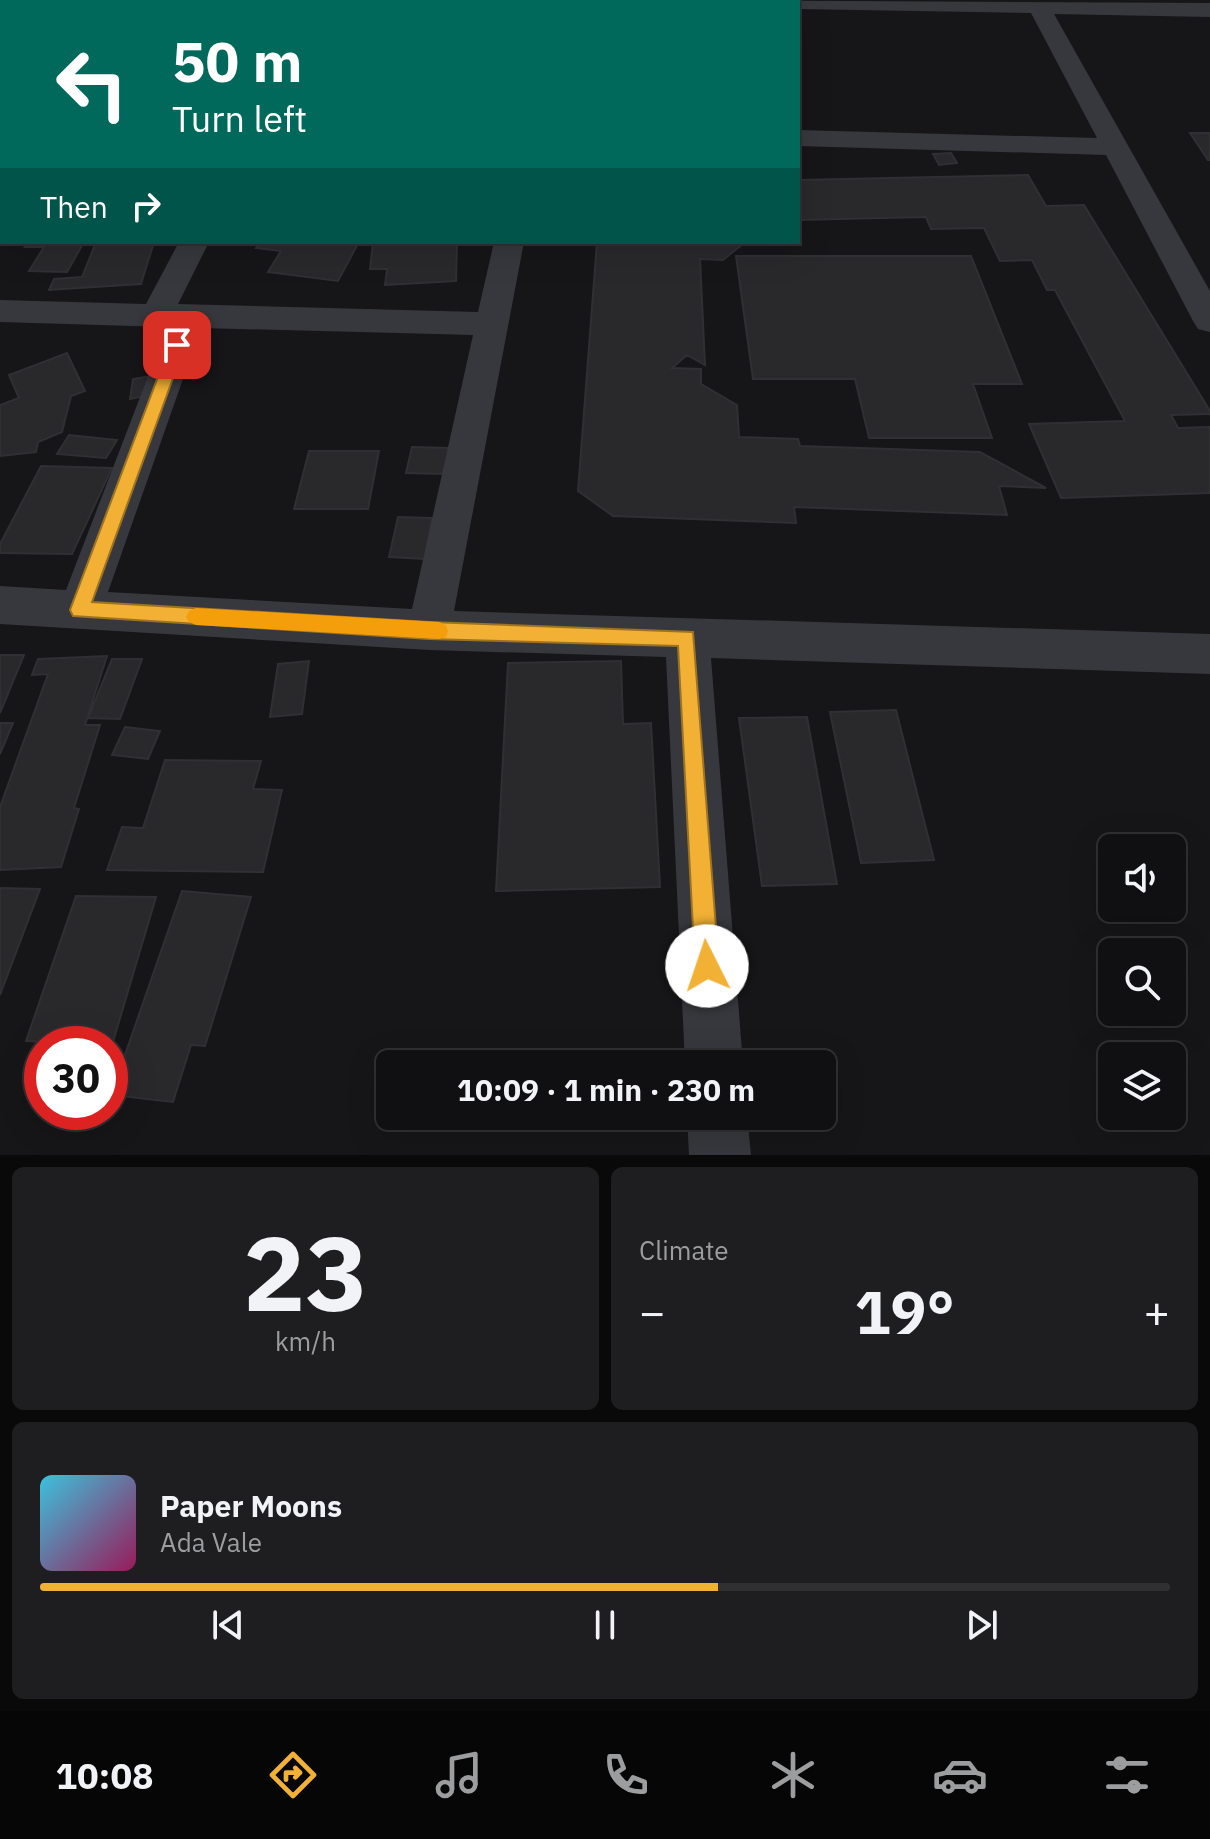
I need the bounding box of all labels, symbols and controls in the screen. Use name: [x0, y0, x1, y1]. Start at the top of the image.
text: 50 m: [172, 25, 302, 97]
icon: left: [40, 32, 144, 136]
text: Turn left: [172, 95, 307, 142]
icon: right: [124, 184, 168, 228]
text: Then: [40, 187, 108, 226]
pin: [143, 311, 211, 379]
icon: arrive: [155, 323, 199, 367]
map controls: [1098, 834, 1186, 1130]
button: sound: [1098, 834, 1186, 922]
position arrow: [665, 924, 749, 1008]
button: search: [1098, 938, 1186, 1026]
speed limit sign: 30: [24, 1026, 128, 1130]
button: layers: [1098, 1042, 1186, 1130]
text: 10:09 · 1 min · 230 m: [457, 1070, 755, 1109]
text: 23: [243, 1204, 368, 1340]
text: Climate: [639, 1233, 729, 1267]
text: 19°: [854, 1272, 955, 1351]
text: −: [639, 1283, 665, 1340]
text: +: [1144, 1283, 1170, 1340]
text: km/h: [275, 1324, 336, 1358]
text: Paper Moons: [160, 1486, 342, 1525]
text: Ada Vale: [160, 1525, 262, 1559]
icon: previous: [206, 1603, 250, 1647]
icon: pause: [583, 1603, 627, 1647]
icon: next: [960, 1603, 1004, 1647]
icon: directions: [265, 1747, 321, 1803]
icon: music: [431, 1747, 487, 1803]
icon: phone: [598, 1747, 654, 1803]
icon: climate: [765, 1747, 821, 1803]
icon: car: [932, 1747, 988, 1803]
icon: filters: [1099, 1747, 1155, 1803]
text: 10:08: [55, 1752, 154, 1799]

